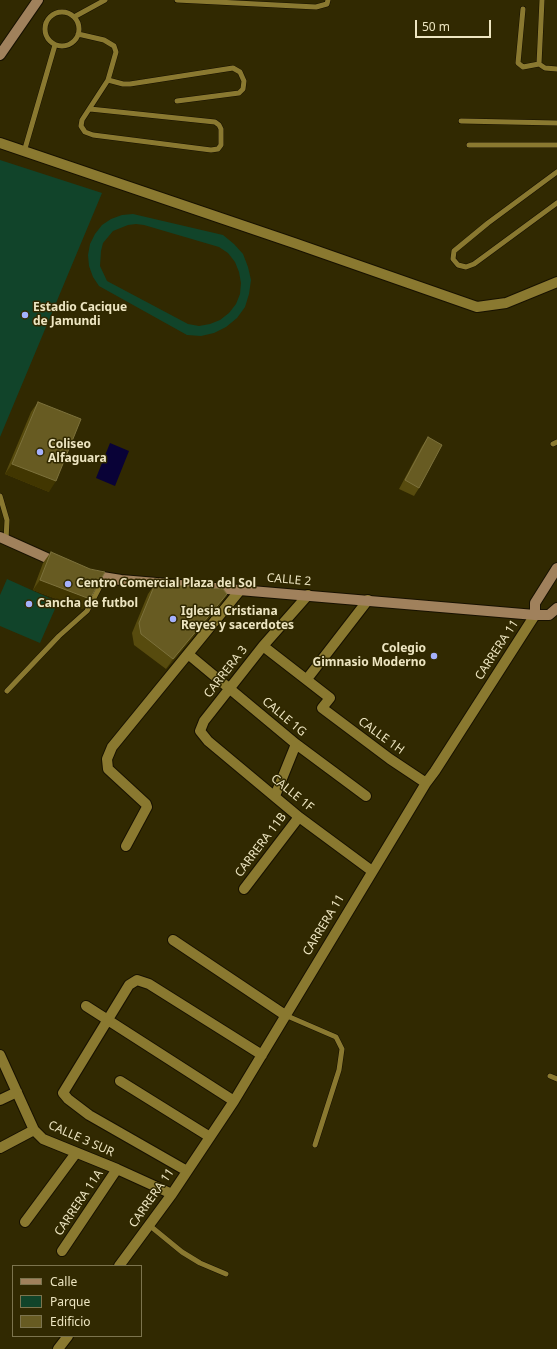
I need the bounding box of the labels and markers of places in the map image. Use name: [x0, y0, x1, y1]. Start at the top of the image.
place label: Estadio Cacique de Jamundi: [33, 301, 127, 329]
marker: Estadio Cacique de Jamundi: [20, 310, 30, 320]
place label: Coliseo Alfaguara: [48, 438, 107, 466]
marker: Coliseo Alfaguara: [35, 447, 45, 457]
place label: Centro Comercial Plaza del Sol: [76, 577, 256, 591]
marker: Centro Comercial Plaza del Sol: [63, 579, 73, 589]
place label: Cancha de futbol: [37, 597, 138, 611]
marker: Cancha de futbol: [24, 599, 34, 609]
place label: Iglesia Cristiana Reyes y sacerdotes: [181, 605, 294, 633]
marker: Iglesia Cristiana Reyes y sacerdotes: [168, 614, 178, 624]
place label: Colegio Gimnasio Moderno: [313, 642, 426, 670]
marker: Colegio Gimnasio Moderno: [429, 651, 439, 661]

